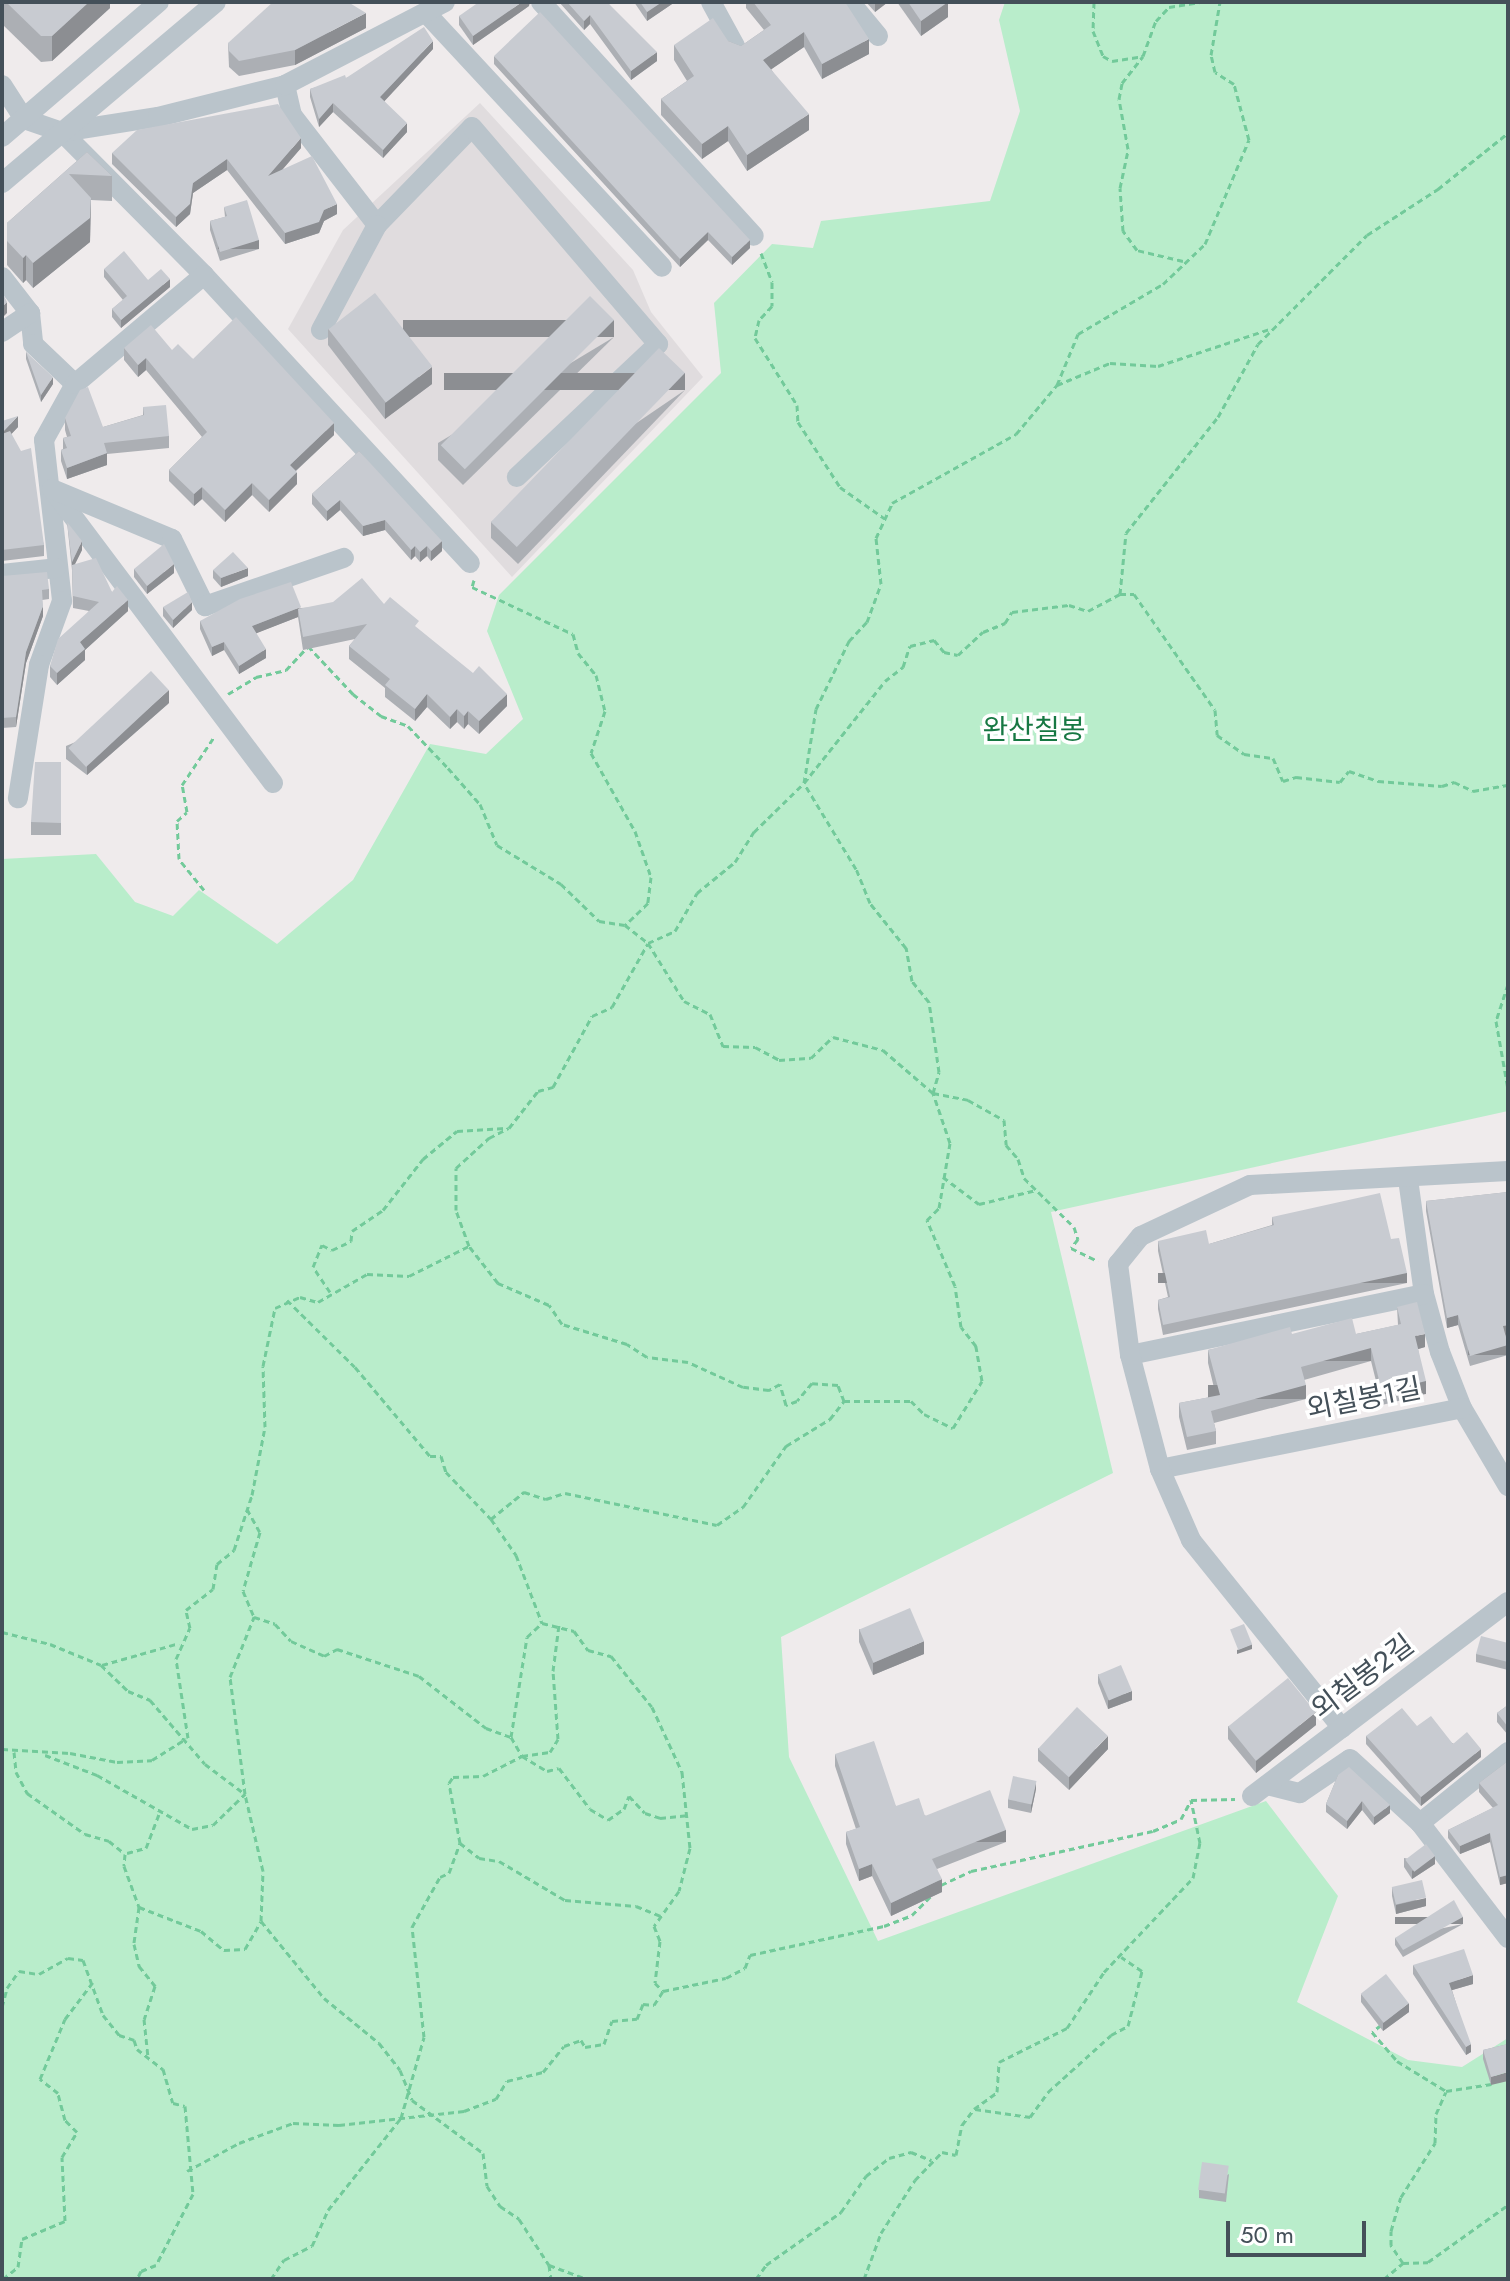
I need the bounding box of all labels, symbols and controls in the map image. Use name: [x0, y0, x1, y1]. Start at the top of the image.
park label: 완산칠봉: [982, 713, 1086, 747]
street label: 외칠봉1길: [1304, 1371, 1424, 1427]
street label: 외칠봉2길: [1305, 1628, 1421, 1726]
scale bar: [1230, 2205, 1370, 2255]
text: 50 m: [1240, 2217, 1294, 2252]

